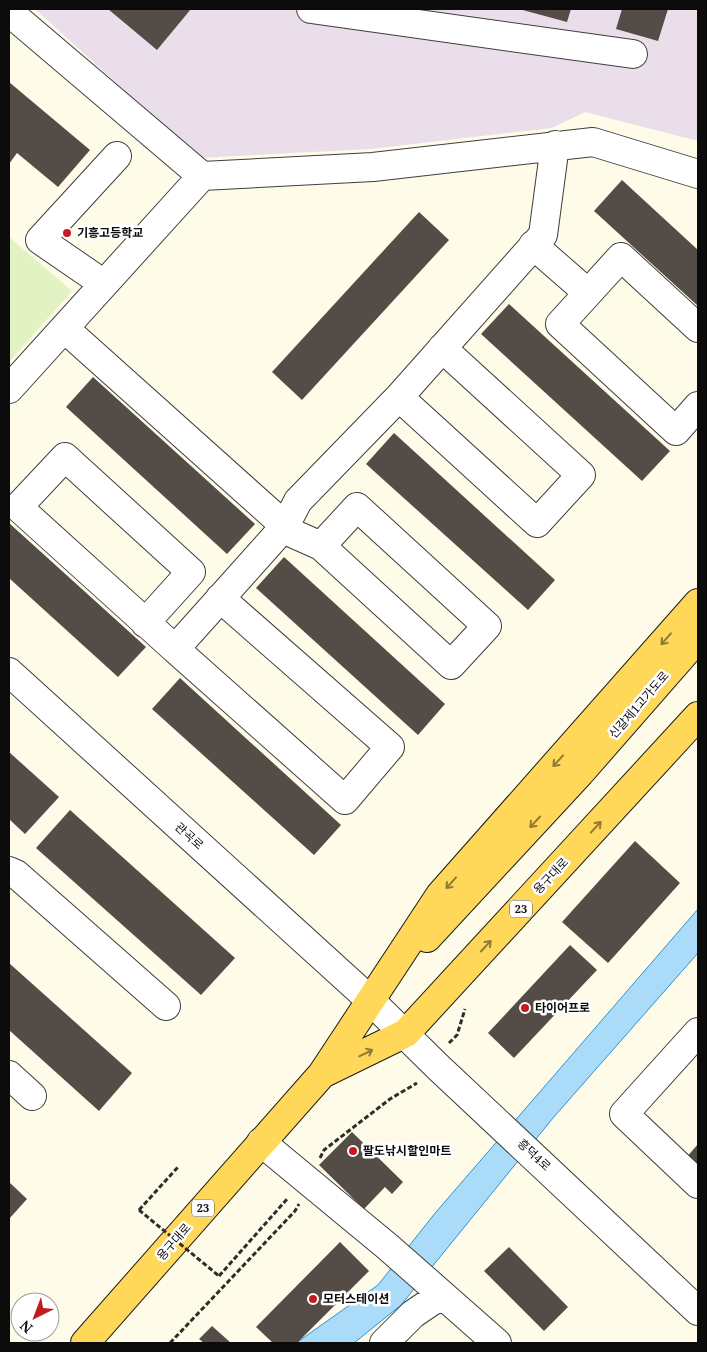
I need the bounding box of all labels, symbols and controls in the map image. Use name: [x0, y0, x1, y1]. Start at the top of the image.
place label: 기흥고등학교: [77, 224, 143, 241]
marker: 기흥고등학교: [61, 227, 73, 239]
one-way arrow: [660, 633, 672, 646]
street label: 신갈제1고가도로: [605, 667, 673, 742]
one-way arrow: [553, 755, 564, 768]
one-way arrow: [529, 815, 541, 828]
street label: 관곡로: [171, 818, 207, 853]
one-way arrow: [590, 820, 602, 833]
street label: 용구대로: [529, 854, 572, 898]
one-way arrow: [445, 876, 456, 889]
road number: 23: [510, 901, 532, 918]
one-way arrow: [480, 940, 492, 953]
place label: 타이어프로: [535, 999, 590, 1016]
marker: 타이어프로: [519, 1002, 531, 1014]
one-way arrow: [358, 1048, 373, 1057]
street label: 흥덕4로: [514, 1135, 555, 1174]
place label: 팔도낚시할인마트: [363, 1142, 451, 1159]
marker: 팔도낚시할인마트: [347, 1145, 359, 1157]
road number: 23: [192, 1200, 214, 1216]
street label: 용구대로: [153, 1219, 195, 1264]
place label: 모터스테이션: [323, 1290, 389, 1307]
north arrow: [10, 1292, 60, 1342]
marker: 모터스테이션: [307, 1293, 319, 1305]
text: N: [16, 1316, 36, 1338]

